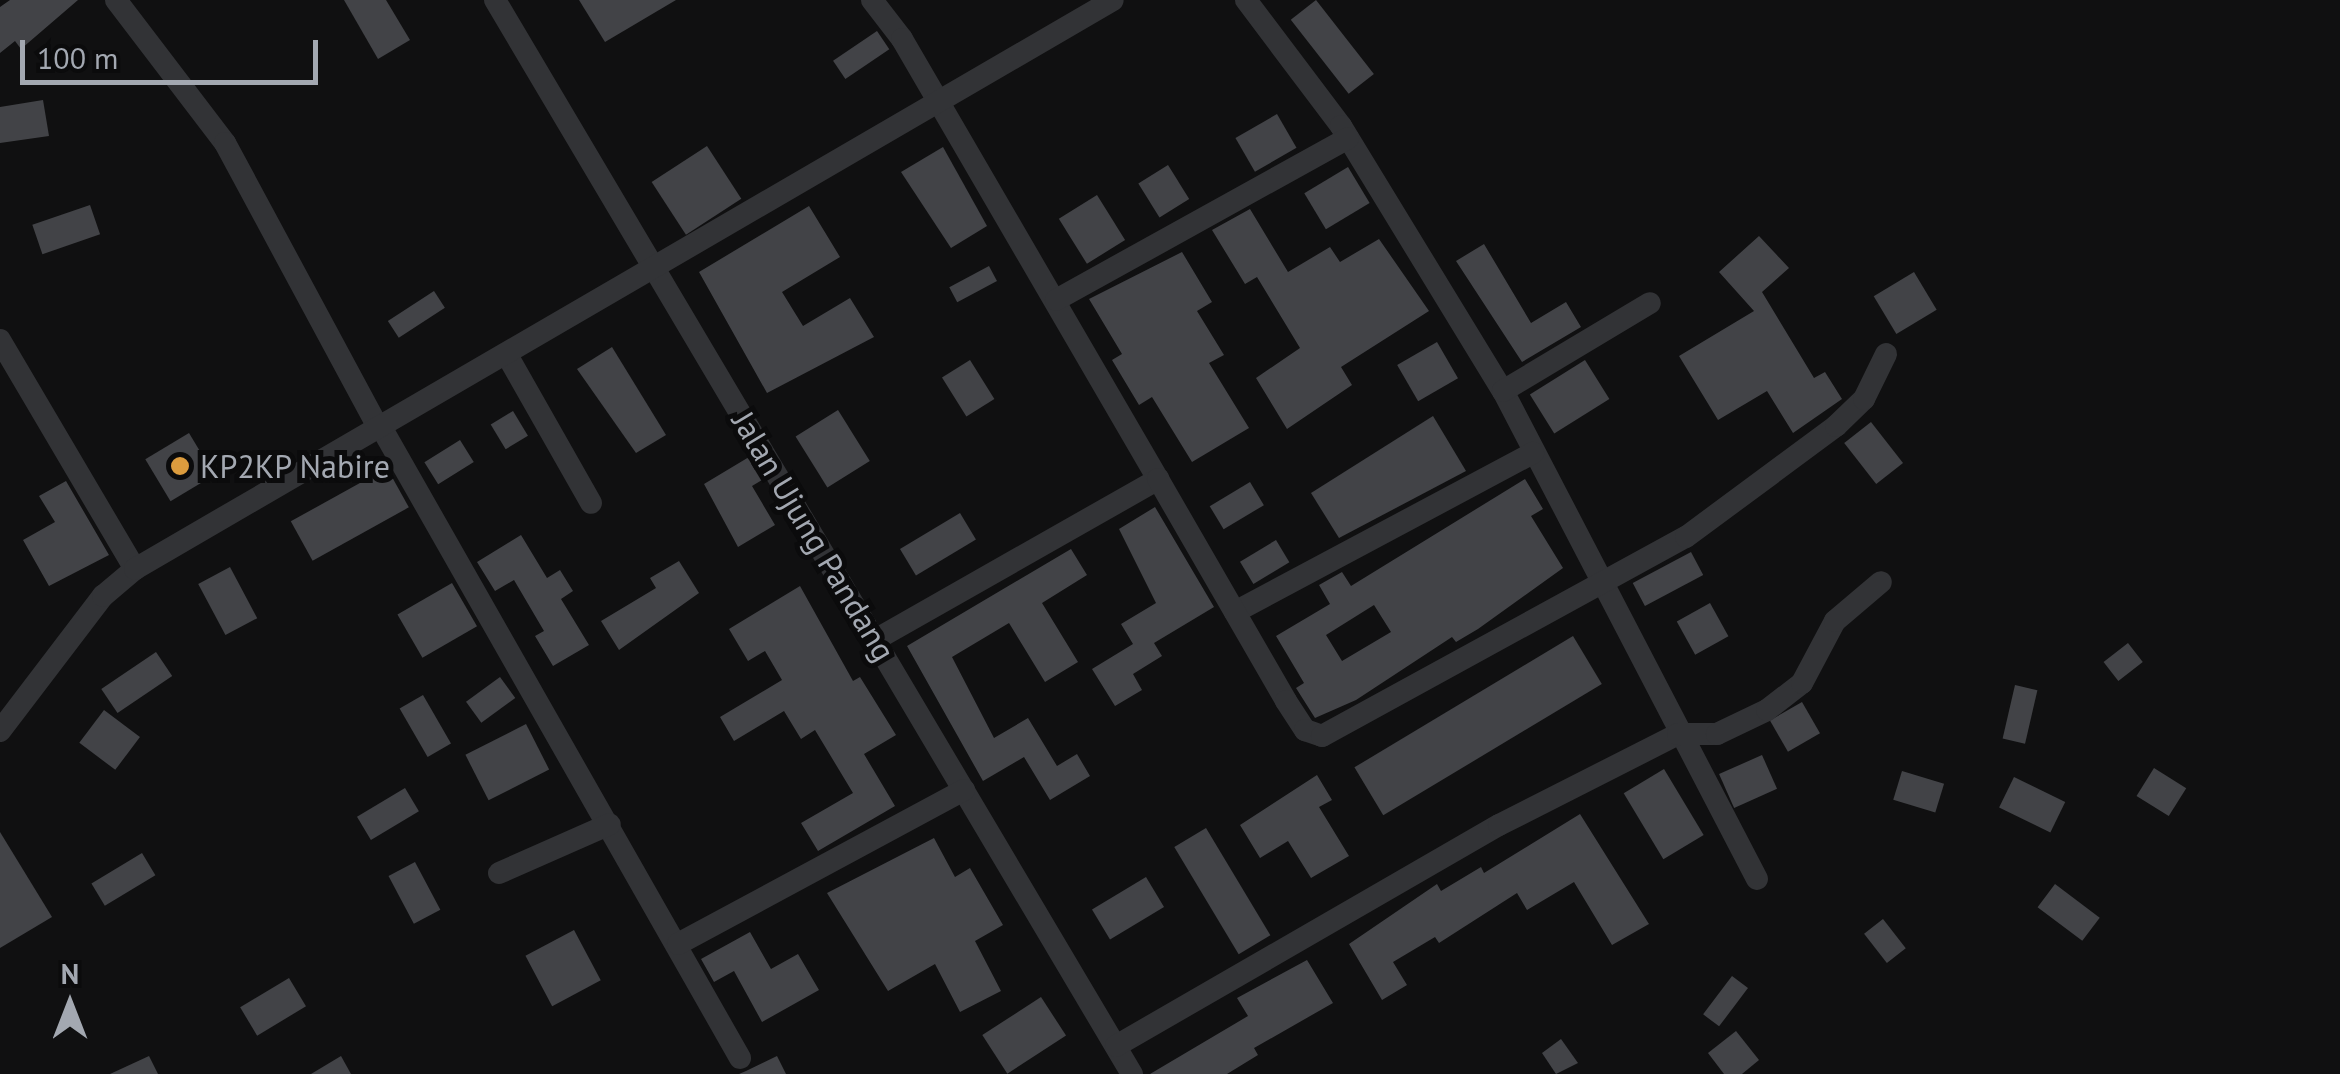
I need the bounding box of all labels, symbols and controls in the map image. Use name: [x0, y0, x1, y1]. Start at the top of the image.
scale bar: [25, 20, 322, 82]
text: 100 m: [37, 38, 118, 77]
street label: Jalan Ujung Pandang: [724, 404, 904, 668]
place label: KP2KP Nabire: [200, 447, 391, 485]
marker: KP2KP Nabire: [169, 455, 191, 477]
north arrow: [20, 954, 120, 1054]
text: N: [61, 955, 79, 992]

